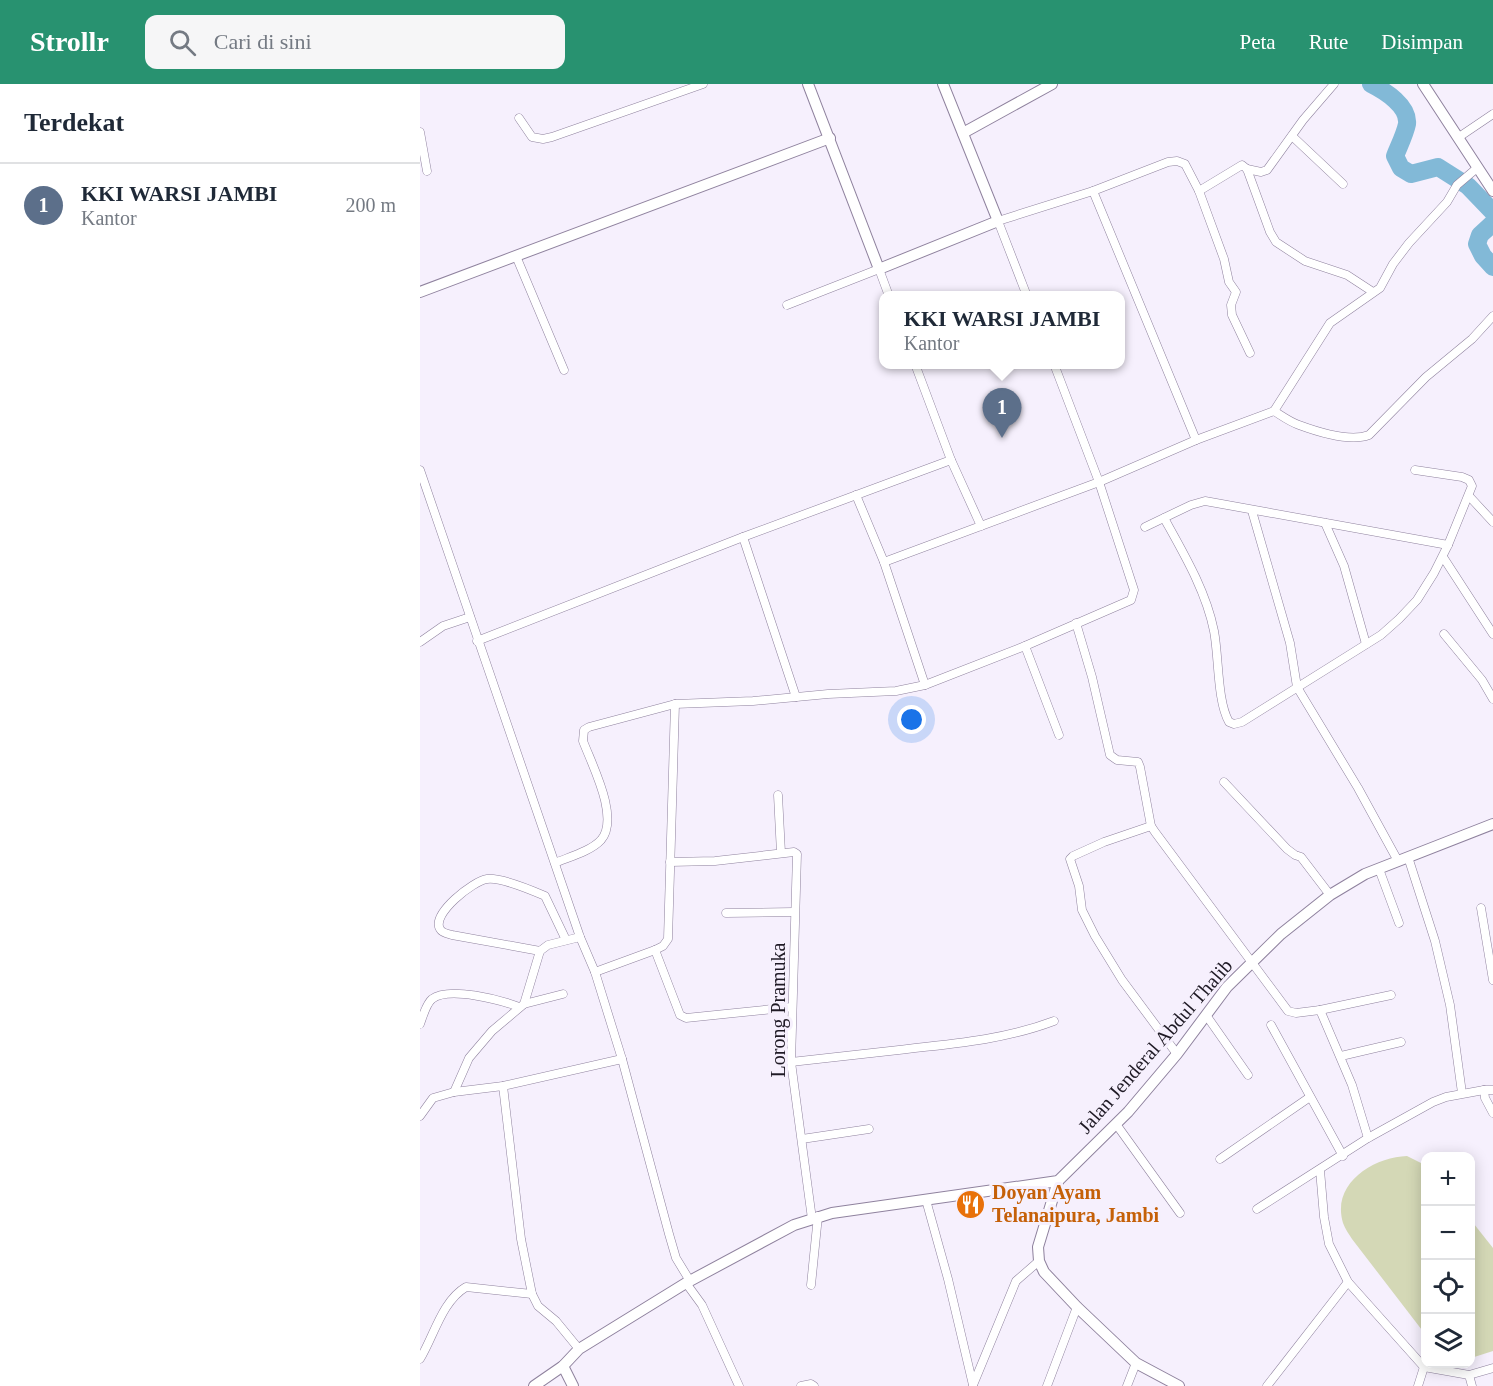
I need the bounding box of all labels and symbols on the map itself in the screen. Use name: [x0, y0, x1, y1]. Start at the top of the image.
pin: 1: [982, 388, 1022, 438]
your location: [897, 705, 926, 734]
street label: Lorong Pramuka: [767, 942, 790, 1077]
street label: Jalan Jenderal Abdul Thalib: [1073, 954, 1237, 1138]
place label: Doyan Ayam Telanaipura, Jambi: [992, 1181, 1160, 1227]
restaurant icon: Doyan Ayam Telanaipura, Jambi: [955, 1188, 987, 1220]

